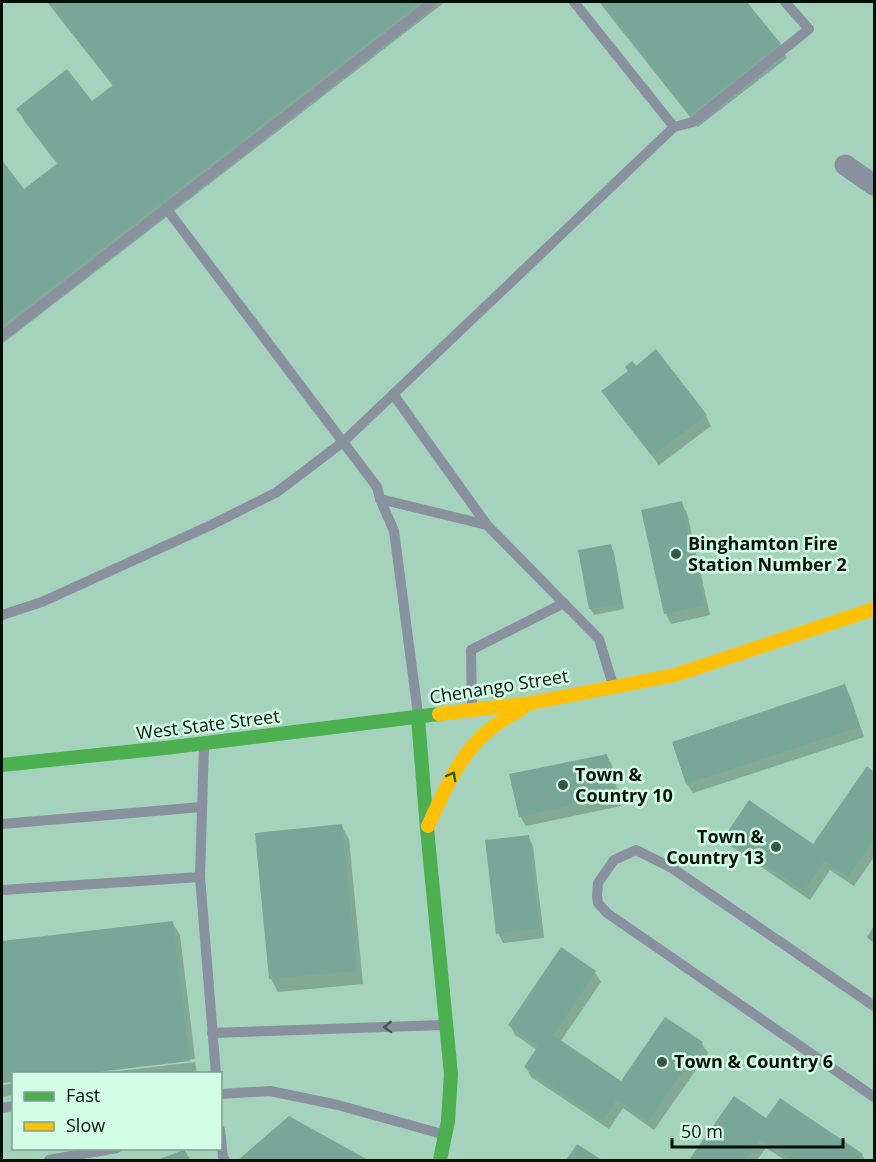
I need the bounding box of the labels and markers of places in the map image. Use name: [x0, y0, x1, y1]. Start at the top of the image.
place label: Binghamton Fire Station Number 2: [688, 531, 847, 576]
marker: Binghamton Fire Station Number 2: [669, 547, 683, 561]
place label: Town & Country 10: [575, 762, 673, 807]
marker: Town & Country 10: [556, 778, 570, 792]
place label: Town & Country 13: [666, 824, 764, 869]
marker: Town & Country 13: [769, 840, 783, 854]
place label: Town & Country 6: [674, 1049, 833, 1073]
marker: Town & Country 6: [655, 1055, 669, 1069]

